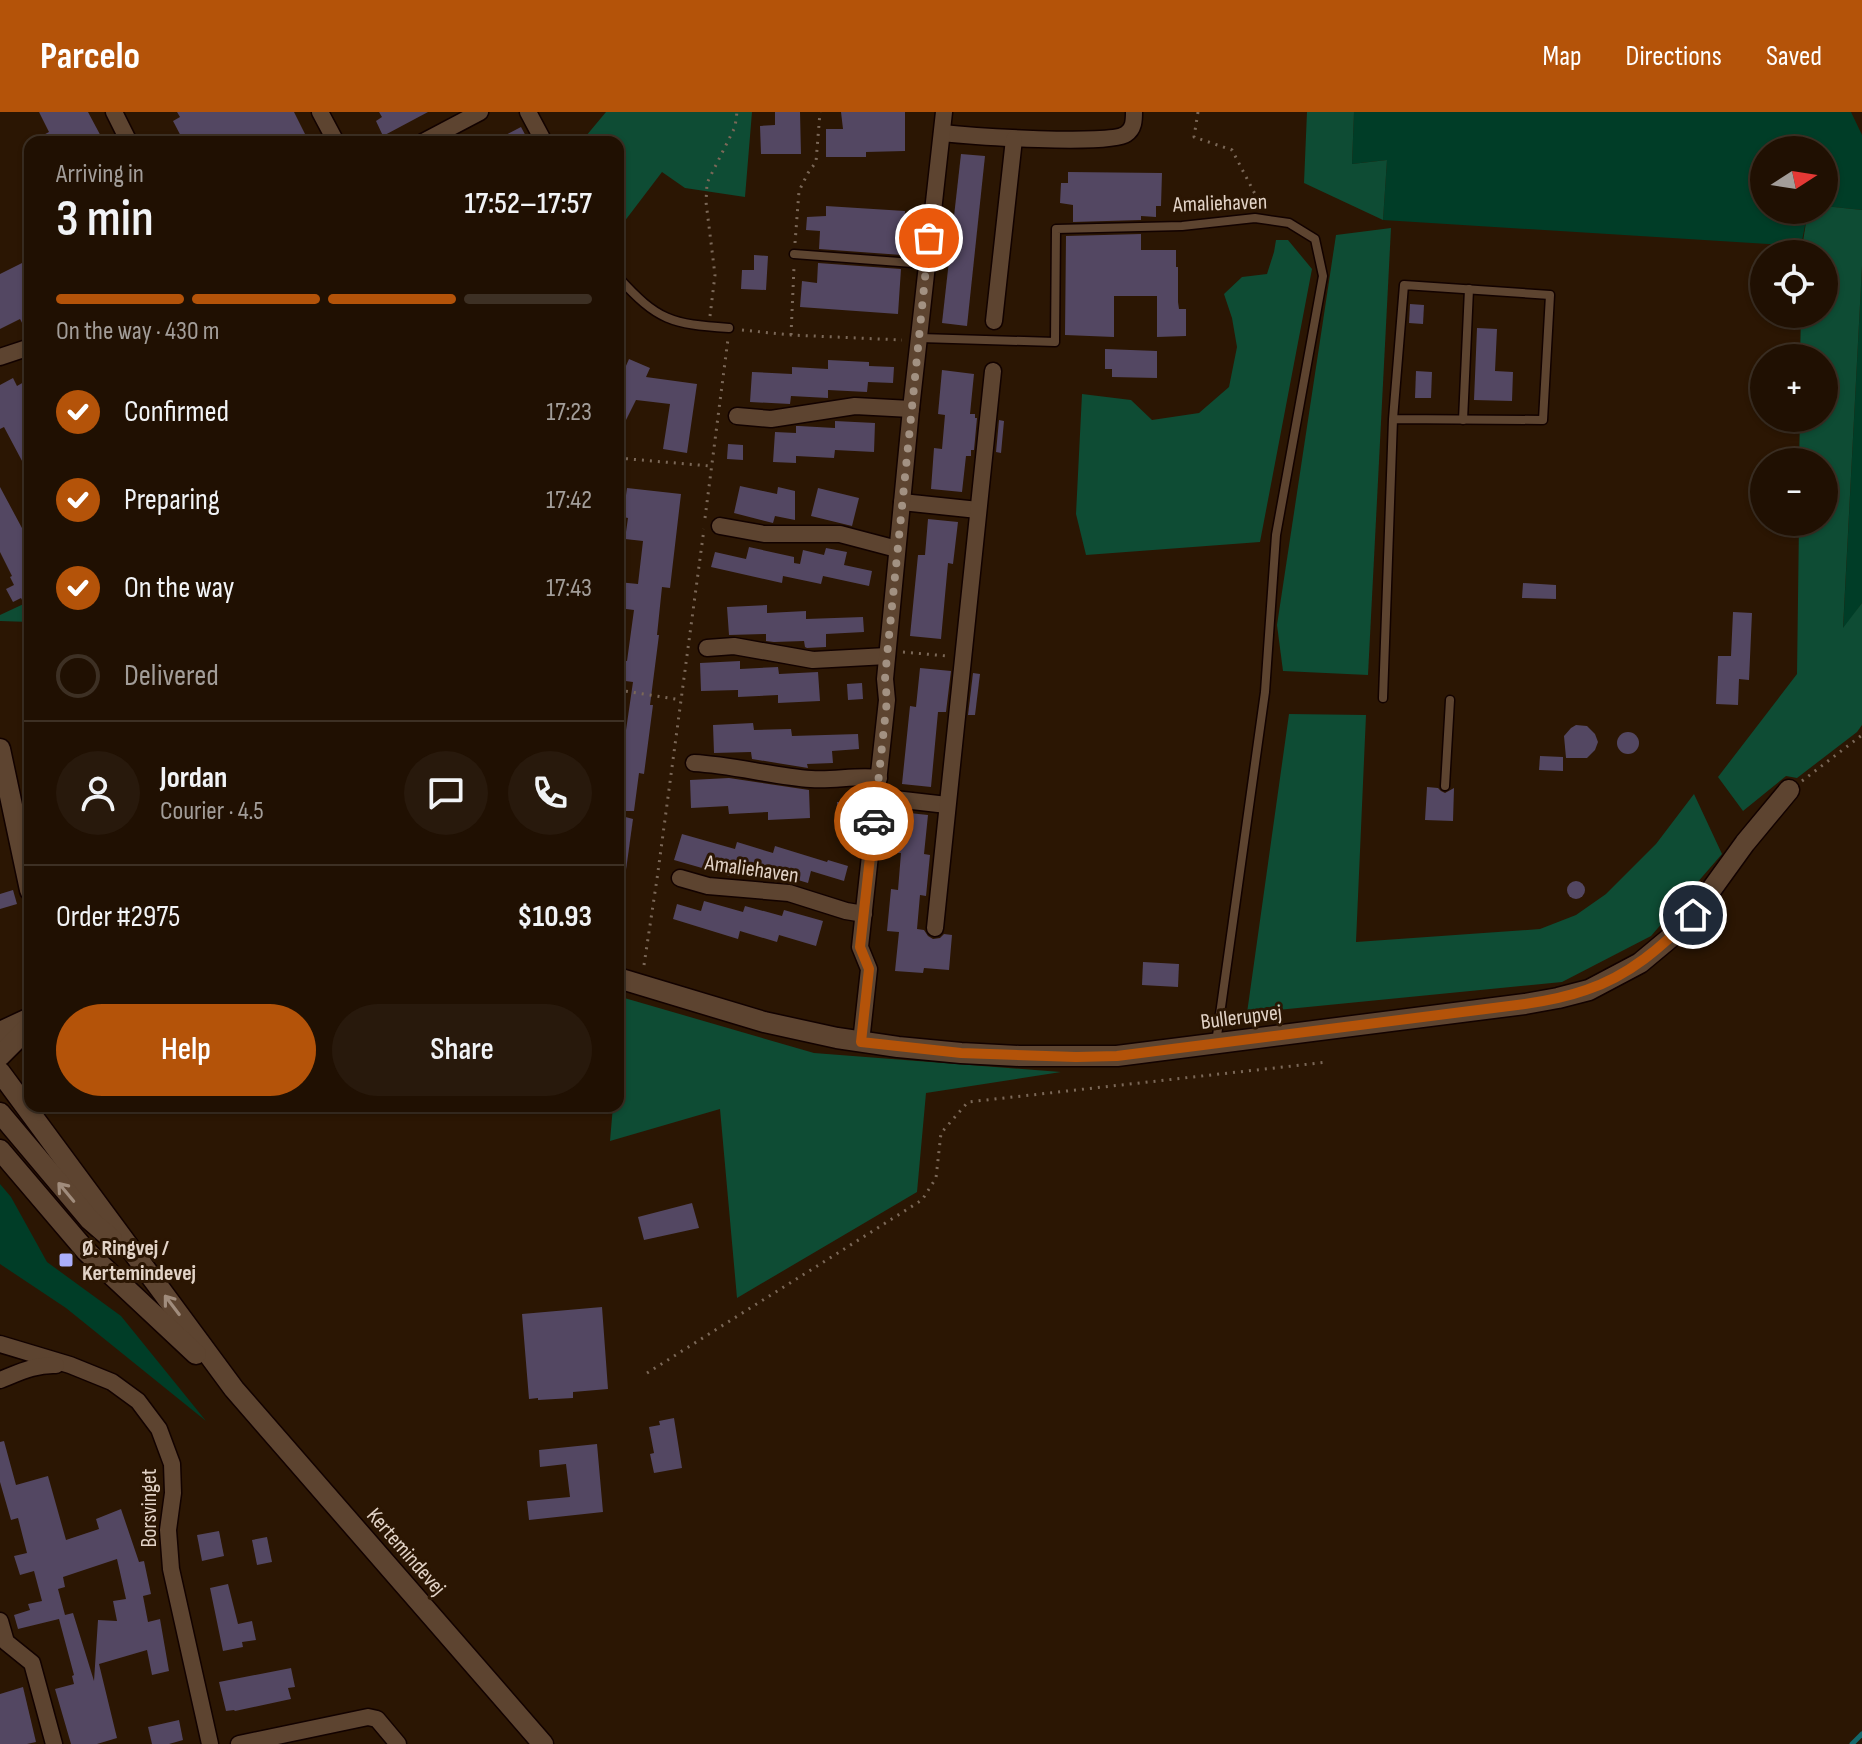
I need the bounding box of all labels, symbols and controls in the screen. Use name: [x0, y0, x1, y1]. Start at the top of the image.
text: Parcelo: [40, 34, 140, 79]
text: Map: [1543, 40, 1582, 73]
text: Directions: [1626, 40, 1722, 73]
text: Saved: [1766, 40, 1822, 73]
north arrow: [1750, 136, 1838, 224]
map controls: [1750, 136, 1838, 536]
text: Arriving in: [56, 159, 144, 190]
text: 17:52–17:57: [465, 186, 592, 222]
text: 3 min: [56, 188, 154, 251]
street label: Amaliehaven: [1171, 188, 1268, 219]
pin: [895, 204, 963, 272]
icon: bag: [907, 216, 951, 260]
button: locate: [1750, 240, 1838, 328]
text: On the way · 430 m: [56, 316, 219, 347]
button: +: [1750, 344, 1838, 432]
icon: check: [56, 390, 100, 434]
text: Confirmed: [124, 394, 229, 430]
text: 17:23: [546, 397, 592, 428]
button: −: [1750, 448, 1838, 536]
icon: check: [56, 478, 100, 522]
text: Preparing: [124, 482, 220, 518]
text: 17:42: [546, 485, 592, 516]
icon: check: [56, 566, 100, 610]
text: On the way: [124, 570, 234, 606]
text: 17:43: [546, 573, 592, 604]
text: Delivered: [124, 658, 219, 694]
button: person: [56, 751, 140, 835]
button: chat: [404, 751, 488, 835]
button: phone: [508, 751, 592, 835]
text: Jordan: [160, 760, 227, 796]
courier: [834, 781, 914, 861]
text: Courier · 4.5: [160, 796, 264, 827]
icon: car: [852, 799, 896, 843]
street label: Amaliehaven: [702, 849, 800, 889]
pin: [1659, 881, 1727, 949]
icon: home: [1671, 893, 1715, 937]
text: Order #2975: [56, 899, 180, 935]
text: $10.93: [517, 899, 592, 935]
street label: Bullerupvej: [1199, 999, 1283, 1036]
button: Help: [56, 1004, 316, 1096]
button: Share: [332, 1004, 592, 1096]
one-way arrow: [57, 1182, 75, 1202]
place label: Ø. Ringvej / Kertemindevej: [82, 1235, 196, 1287]
marker: Ø. Ringvej / Kertemindevej: [57, 1251, 75, 1269]
one-way arrow: [163, 1294, 180, 1316]
street label: Borsvinget: [136, 1468, 163, 1547]
street label: Kertemindevej: [361, 1503, 451, 1601]

